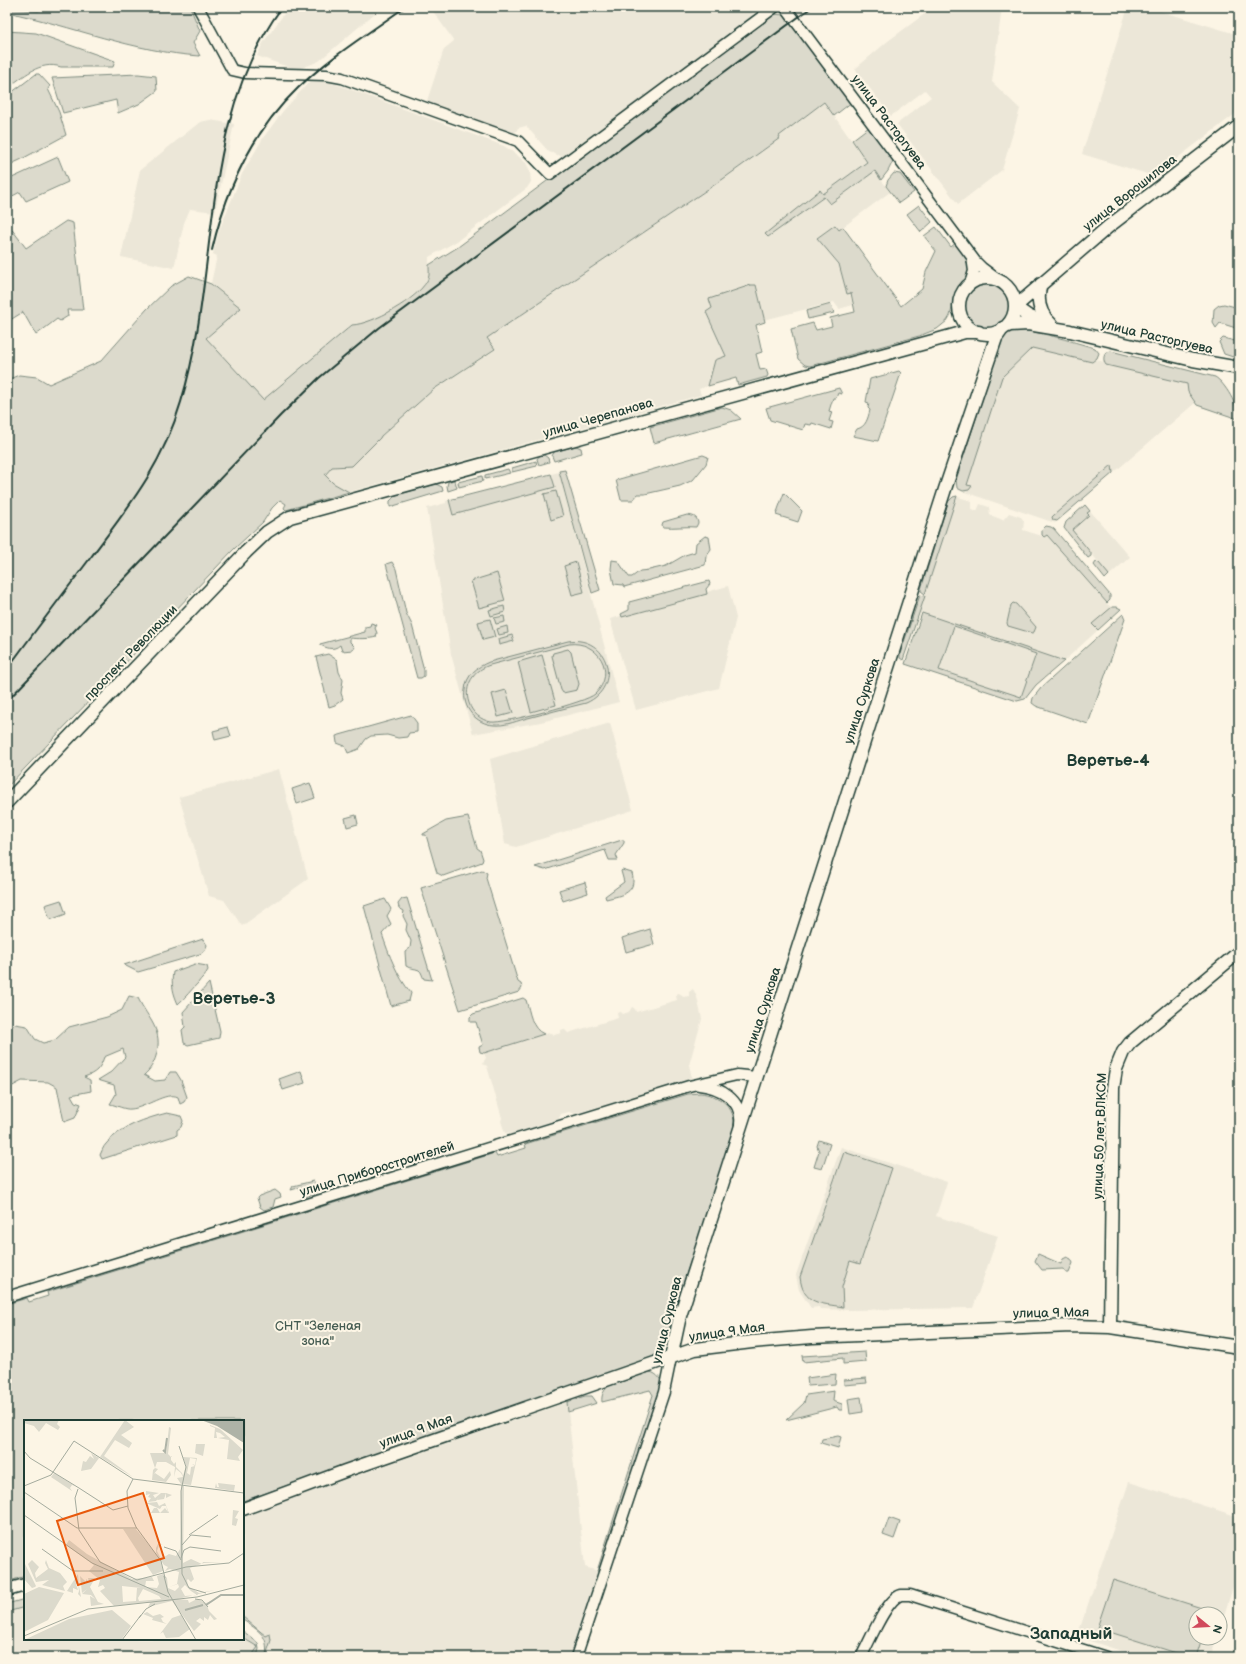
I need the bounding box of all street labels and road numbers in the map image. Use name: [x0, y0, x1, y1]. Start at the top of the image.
street label: улица Расторгуева: [848, 71, 930, 173]
street label: улица Ворошилова: [1080, 151, 1180, 235]
street label: улица Расторгуева: [1099, 316, 1215, 358]
street label: улица Черепанова: [541, 395, 655, 441]
street label: проспект Революции: [81, 602, 181, 704]
street label: улица Суркова: [841, 656, 884, 746]
street label: улица Суркова: [742, 965, 785, 1055]
street label: улица 50 лет ВЛКСМ: [1090, 1072, 1110, 1200]
street label: улица Приборостроителей: [298, 1138, 456, 1200]
street label: улица Суркова: [648, 1274, 686, 1365]
street label: улица 9 Мая: [1013, 1304, 1089, 1322]
street label: улица 9 Мая: [688, 1319, 766, 1345]
street label: улица 9 Мая: [377, 1410, 455, 1452]

